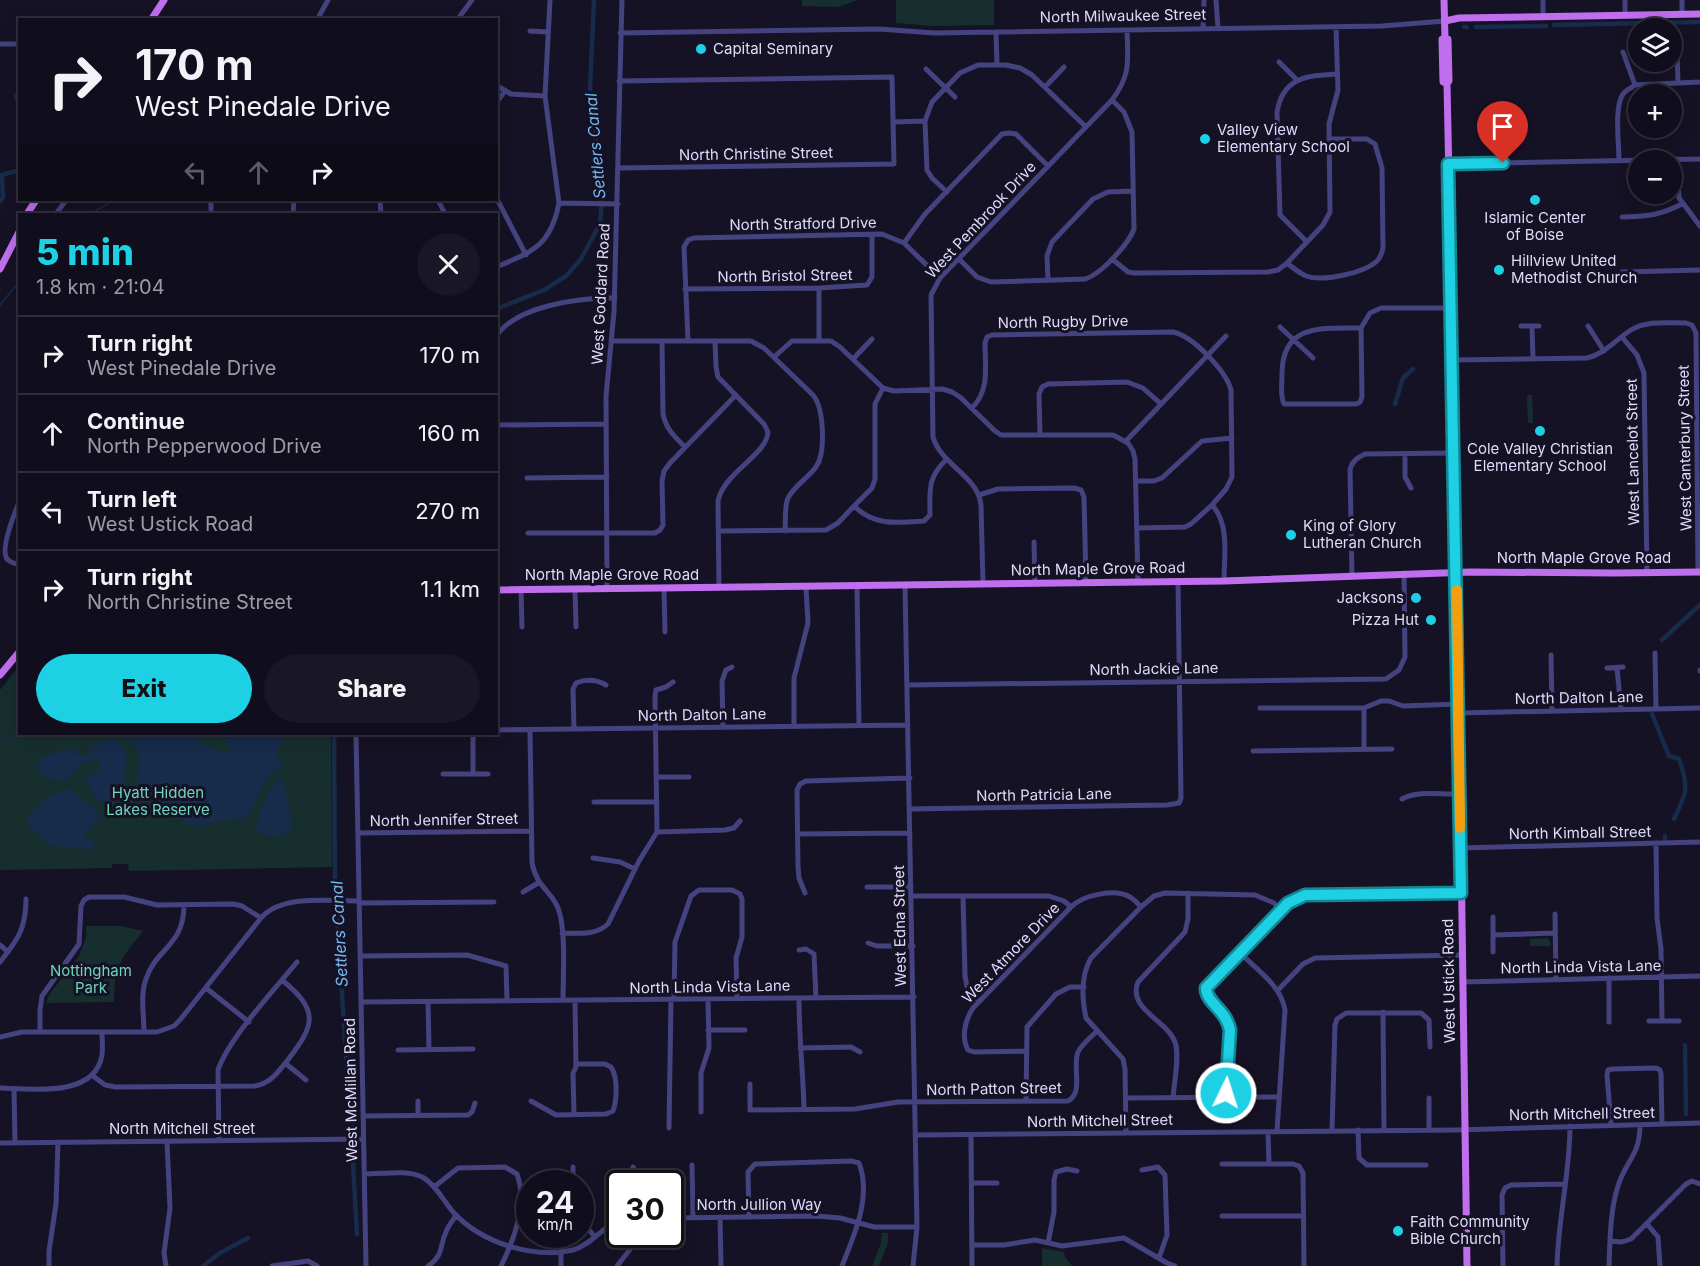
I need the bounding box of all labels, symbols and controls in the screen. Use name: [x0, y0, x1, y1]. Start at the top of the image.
street label: North Milwaukee Street: [1040, 5, 1206, 26]
map controls: [1628, 18, 1682, 204]
button: layers: [1628, 18, 1682, 72]
text: 170 m: [135, 39, 253, 90]
place label: Capital Seminary: [713, 39, 834, 58]
icon: right: [36, 42, 114, 120]
marker: Capital Seminary: [694, 42, 708, 56]
button: +: [1628, 84, 1682, 138]
text: West Pinedale Drive: [135, 90, 391, 123]
water label: Settlers Canal: [580, 92, 610, 200]
pin: [1477, 101, 1528, 163]
icon: arrive: [1486, 110, 1519, 143]
place label: Valley View Elementary School: [1217, 120, 1350, 156]
marker: Valley View Elementary School: [1198, 132, 1212, 146]
street label: North Christine Street: [679, 143, 833, 164]
button: −: [1628, 150, 1682, 204]
icon: left: [179, 156, 212, 189]
icon: ahead: [242, 156, 275, 189]
icon: right: [305, 156, 338, 189]
street label: West Pembrook Drive: [921, 157, 1040, 282]
marker: Islamic Center of Boise: [1528, 193, 1542, 207]
place label: Islamic Center of Boise: [1484, 208, 1586, 244]
street label: North Stratford Drive: [729, 213, 877, 234]
street label: West Goddard Road: [587, 223, 614, 365]
text: 5 min: [36, 230, 134, 274]
button: close: [417, 233, 480, 296]
place label: Hillview United Methodist Church: [1511, 251, 1637, 287]
marker: Hillview United Methodist Church: [1492, 263, 1506, 277]
street label: North Bristol Street: [717, 265, 853, 286]
text: 1.8 km · 21:04: [36, 275, 165, 299]
street label: North Rugby Drive: [997, 311, 1128, 332]
text: Turn right: [87, 330, 193, 356]
icon: right: [36, 339, 69, 372]
text: 170 m: [420, 342, 480, 368]
text: West Pinedale Drive: [87, 356, 276, 380]
street label: West Canterbury Street: [1674, 365, 1695, 531]
street label: West Lancelot Street: [1622, 378, 1643, 526]
text: Continue: [87, 408, 185, 434]
icon: ahead: [36, 417, 69, 450]
text: 160 m: [418, 420, 480, 446]
marker: Cole Valley Christian Elementary School: [1533, 424, 1547, 438]
text: North Pepperwood Drive: [87, 434, 322, 458]
place label: Cole Valley Christian Elementary School: [1467, 439, 1613, 475]
text: Turn left: [87, 486, 177, 512]
icon: left: [36, 495, 69, 528]
text: 270 m: [415, 498, 480, 524]
text: West Ustick Road: [87, 512, 253, 536]
place label: King of Glory Lutheran Church: [1303, 516, 1422, 552]
marker: King of Glory Lutheran Church: [1284, 528, 1298, 542]
street label: North Maple Grove Road: [1497, 548, 1671, 567]
street label: North Maple Grove Road: [1011, 557, 1185, 580]
text: Turn right: [87, 564, 193, 590]
street label: North Maple Grove Road: [525, 565, 699, 584]
icon: right: [36, 573, 69, 606]
text: 1.1 km: [420, 576, 480, 602]
place label: Jacksons: [1337, 588, 1404, 607]
text: North Christine Street: [87, 590, 293, 614]
marker: Jacksons: [1409, 591, 1423, 605]
place label: Pizza Hut: [1352, 610, 1419, 629]
marker: Pizza Hut: [1424, 613, 1438, 627]
button: Exit: [36, 654, 252, 723]
button: Share: [264, 654, 480, 723]
street label: North Jackie Lane: [1089, 658, 1219, 679]
street label: North Dalton Lane: [1515, 687, 1643, 708]
street label: North Dalton Lane: [638, 704, 766, 725]
park label: Hyatt Hidden Lakes Reserve: [106, 783, 210, 819]
street label: North Patricia Lane: [976, 784, 1112, 805]
street label: North Jennifer Street: [369, 809, 519, 830]
street label: North Kimball Street: [1508, 822, 1652, 843]
street label: West Edna Street: [889, 865, 910, 987]
water label: Settlers Canal: [326, 880, 352, 988]
street label: West Atmore Drive: [958, 898, 1063, 1007]
street label: West Ustick Road: [1438, 919, 1459, 1043]
street label: North Linda Vista Lane: [1500, 956, 1662, 977]
park label: Nottingham Park: [50, 961, 132, 997]
street label: North Linda Vista Lane: [629, 976, 791, 997]
street label: West McMillan Road: [340, 1018, 361, 1162]
position arrow: [1194, 1061, 1258, 1125]
street label: North Patton Street: [926, 1078, 1062, 1099]
street label: North Mitchell Street: [1509, 1103, 1655, 1124]
street label: North Mitchell Street: [1027, 1110, 1173, 1131]
street label: North Mitchell Street: [109, 1119, 255, 1138]
speed limit sign: 30: [606, 1170, 684, 1248]
text: 24: [536, 1184, 574, 1220]
street label: North Jullion Way: [696, 1195, 822, 1214]
place label: Faith Community Bible Church: [1410, 1212, 1530, 1248]
text: km/h: [537, 1215, 573, 1234]
marker: Faith Community Bible Church: [1391, 1224, 1405, 1238]

